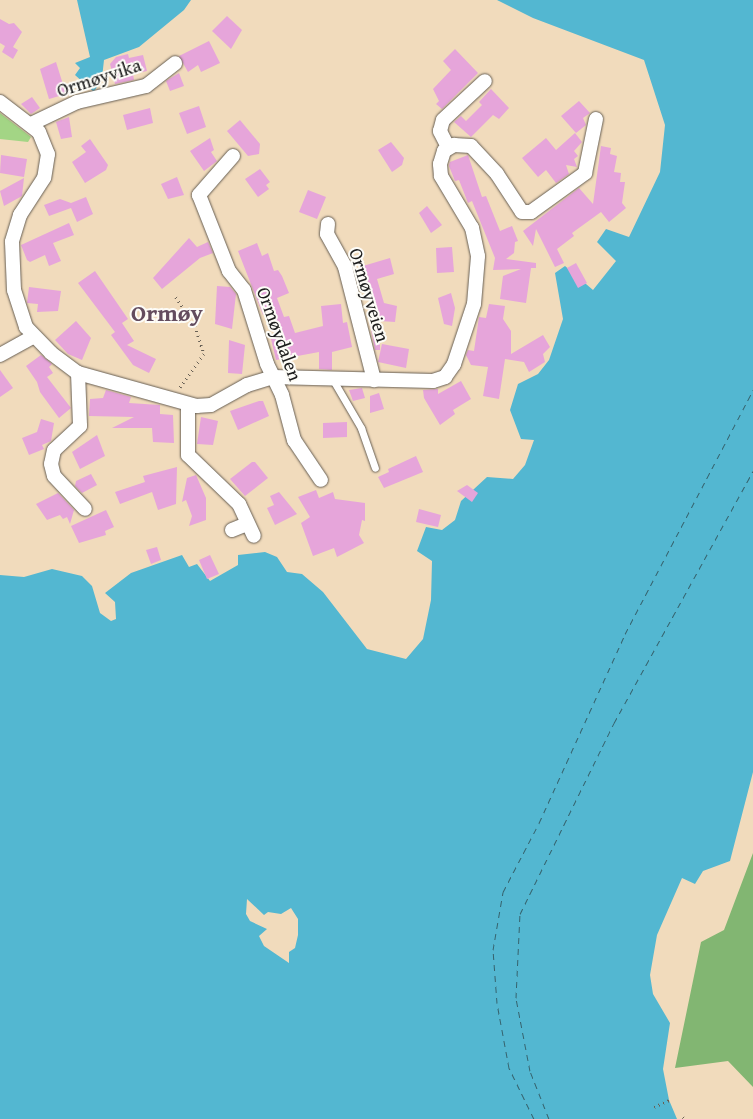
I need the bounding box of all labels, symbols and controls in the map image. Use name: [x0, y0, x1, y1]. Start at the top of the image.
street label: Ormøyvika: [54, 54, 144, 102]
street label: Ormøyveien: [344, 245, 394, 345]
street label: Ormøydalen: [252, 284, 306, 384]
district label: Ormøy: [131, 299, 203, 327]

